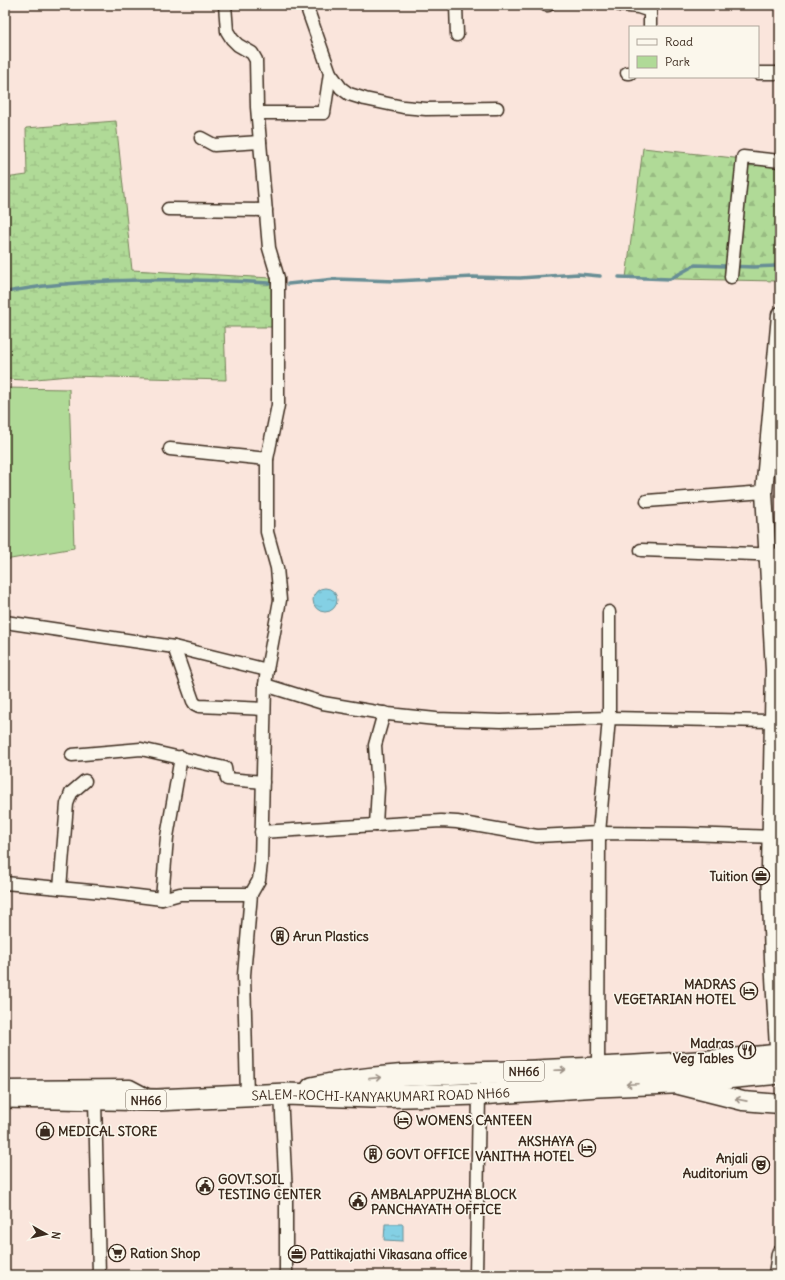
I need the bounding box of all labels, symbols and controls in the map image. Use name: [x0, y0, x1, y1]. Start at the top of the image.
legend: [629, 26, 759, 78]
text: Road: [665, 34, 693, 49]
text: Park: [665, 54, 690, 69]
office icon: Tuition: [751, 866, 771, 886]
place label: Tuition: [709, 868, 748, 885]
building icon: Arun Plastics: [270, 926, 290, 946]
place label: Arun Plastics: [293, 928, 369, 945]
place label: MADRAS VEGETARIAN HOTEL: [614, 976, 736, 1008]
hotel icon: MADRAS VEGETARIAN HOTEL: [739, 981, 759, 1001]
place label: Madras Veg Tables: [673, 1035, 734, 1067]
restaurant icon: Madras Veg Tables: [737, 1040, 757, 1060]
road number: NH66: [504, 1061, 544, 1081]
one-way arrow: [553, 1066, 566, 1074]
one-way arrow: [368, 1074, 381, 1081]
one-way arrow: [626, 1081, 639, 1088]
street label: SALEM-KOCHI-KANYAKUMARI ROAD NH66: [251, 1083, 510, 1106]
road number: NH66: [126, 1090, 166, 1110]
one-way arrow: [735, 1096, 748, 1104]
hotel icon: WOMENS CANTEEN: [393, 1110, 413, 1130]
place label: WOMENS CANTEEN: [416, 1112, 532, 1129]
shop icon: MEDICAL STORE: [35, 1121, 55, 1141]
place label: MEDICAL STORE: [58, 1123, 158, 1140]
place label: AKSHAYA VANITHA HOTEL: [475, 1133, 575, 1165]
hotel icon: AKSHAYA VANITHA HOTEL: [577, 1138, 597, 1158]
building icon: GOVT OFFICE: [363, 1144, 383, 1164]
place label: GOVT OFFICE: [386, 1146, 470, 1163]
place label: Anjali Auditorium: [683, 1150, 749, 1182]
theatre icon: Anjali Auditorium: [751, 1155, 771, 1175]
place label: GOVT.SOIL TESTING CENTER: [218, 1171, 322, 1203]
public building icon: GOVT.SOIL TESTING CENTER: [195, 1176, 215, 1196]
place label: AMBALAPPUZHA BLOCK PANCHAYATH OFFICE: [371, 1186, 518, 1218]
public building icon: AMBALAPPUZHA BLOCK PANCHAYATH OFFICE: [348, 1191, 368, 1211]
north arrow: [26, 1214, 66, 1254]
text: N: [48, 1231, 63, 1240]
supermarket icon: Ration Shop: [107, 1243, 127, 1263]
office icon: Pattikajathi Vikasana office: [287, 1244, 307, 1264]
place label: Ration Shop: [130, 1245, 201, 1262]
place label: Pattikajathi Vikasana office: [310, 1246, 467, 1263]

